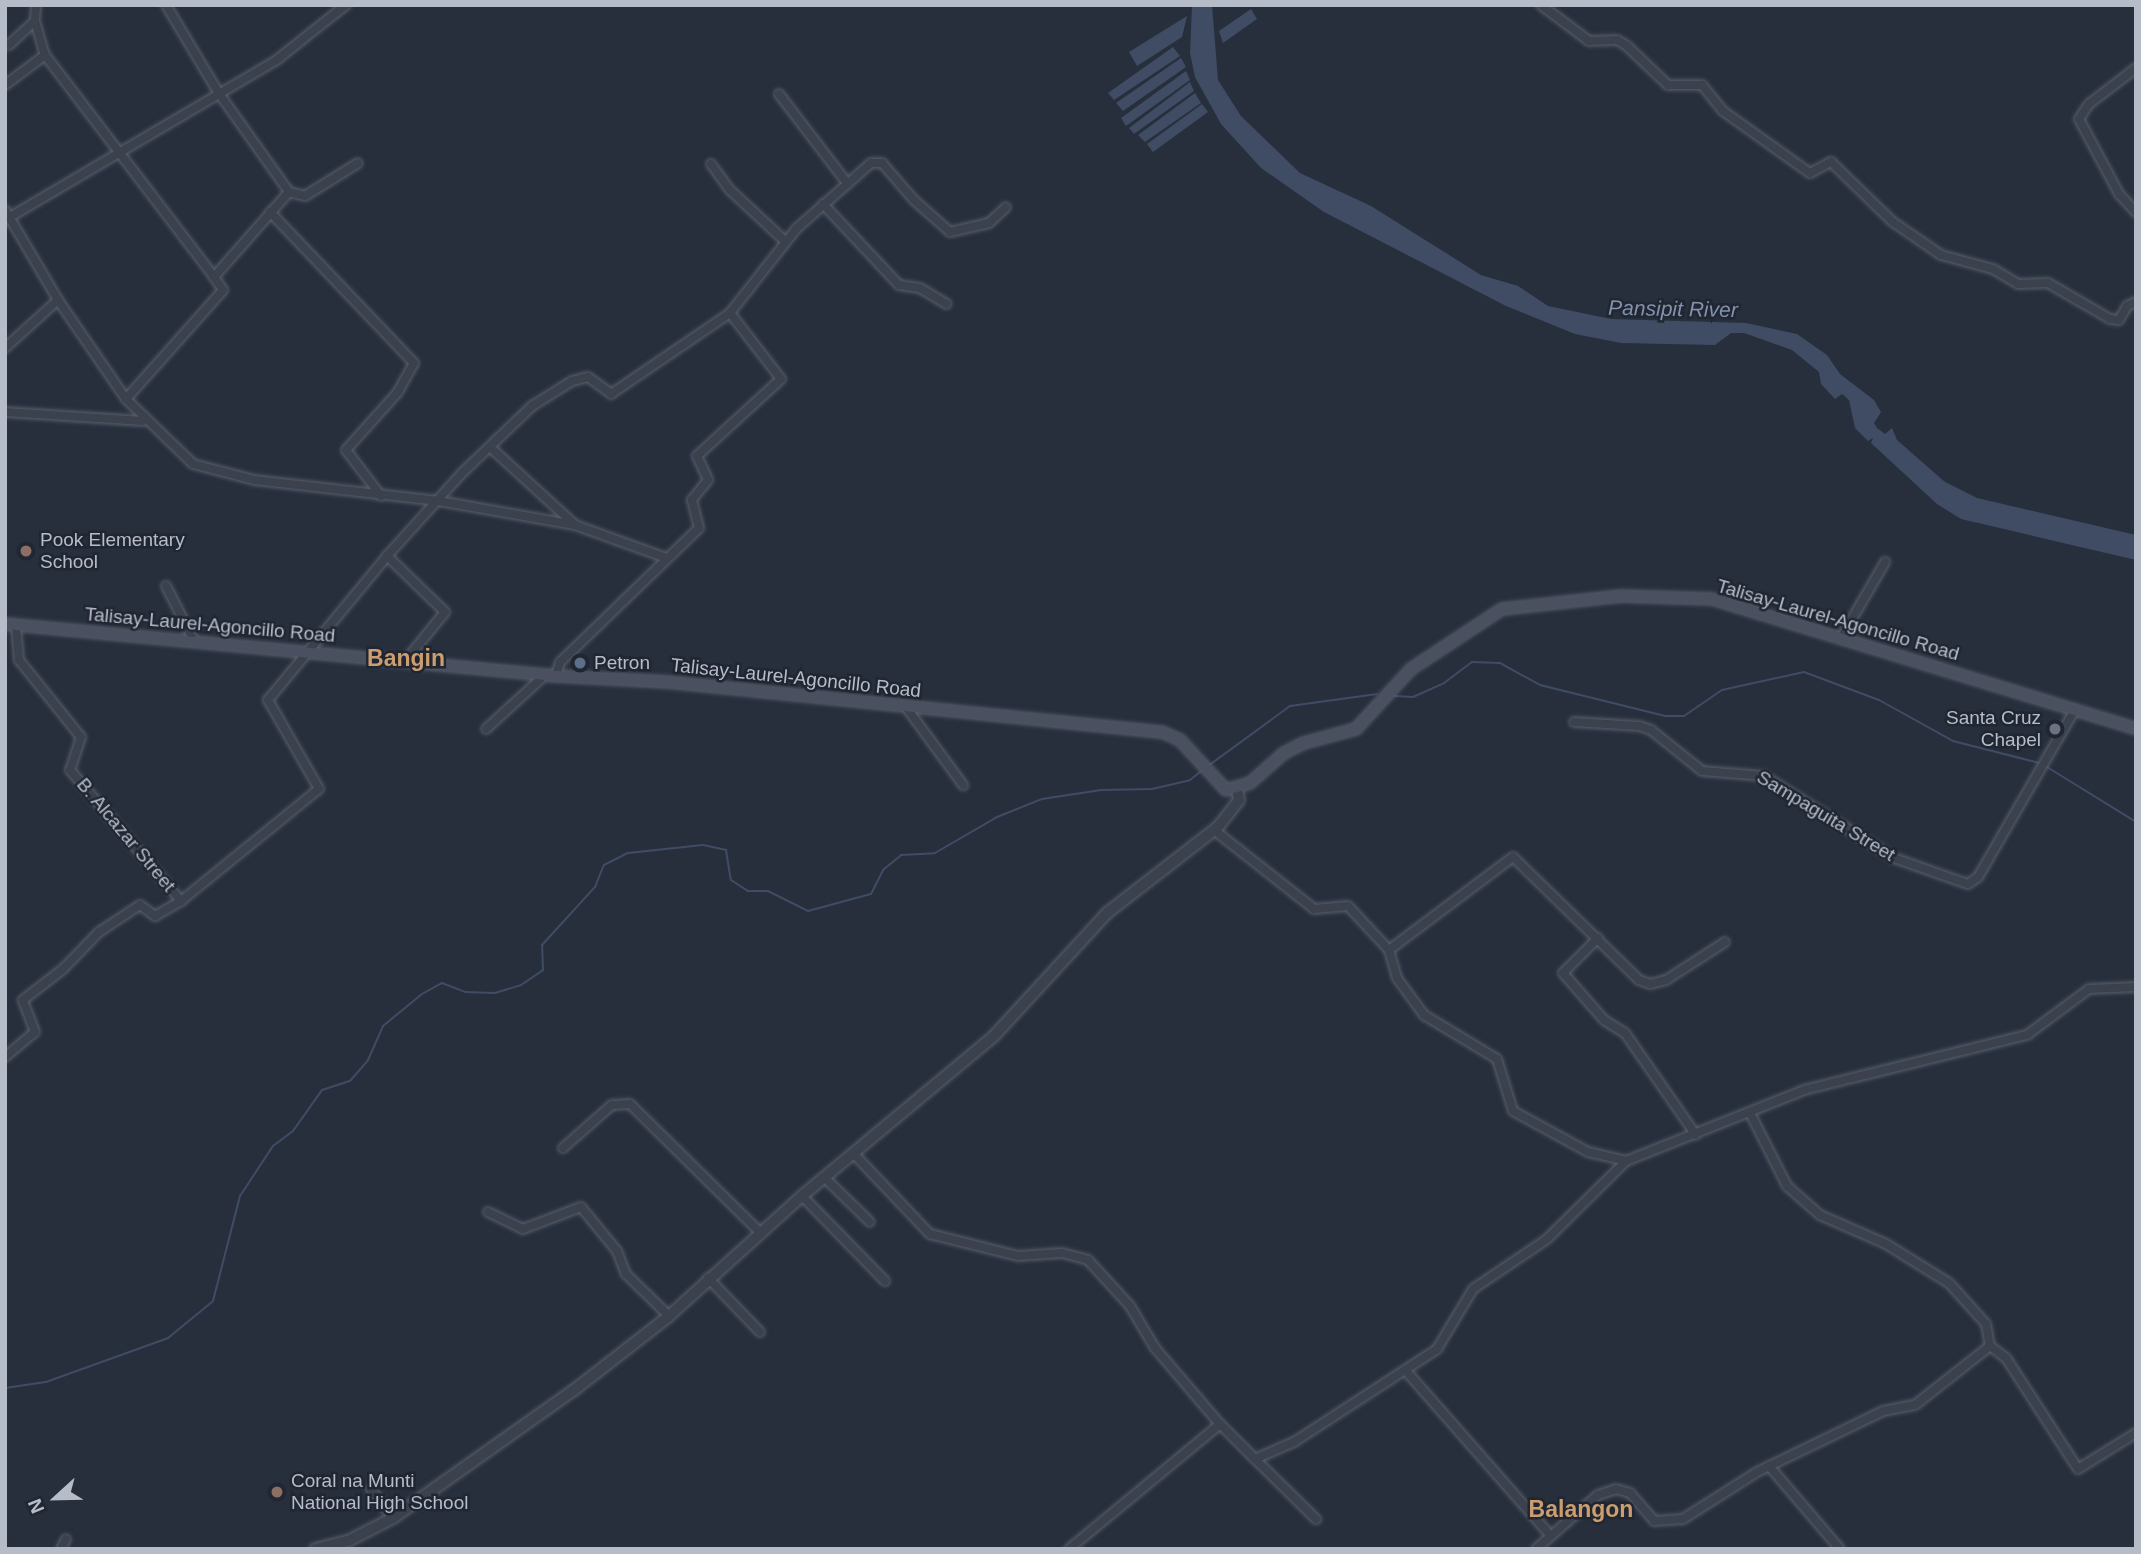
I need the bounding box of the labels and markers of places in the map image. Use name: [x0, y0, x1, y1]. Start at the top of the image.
place label: Pook Elementary School: [40, 529, 185, 573]
marker: Pook Elementary School: [18, 543, 34, 559]
place label: Petron: [594, 652, 650, 674]
marker: Petron: [572, 655, 588, 671]
place label: Santa Cruz Chapel: [1946, 707, 2041, 751]
marker: Santa Cruz Chapel: [2047, 721, 2063, 737]
place label: Coral na Munti National High School: [291, 1470, 468, 1514]
marker: Coral na Munti National High School: [269, 1484, 285, 1500]

